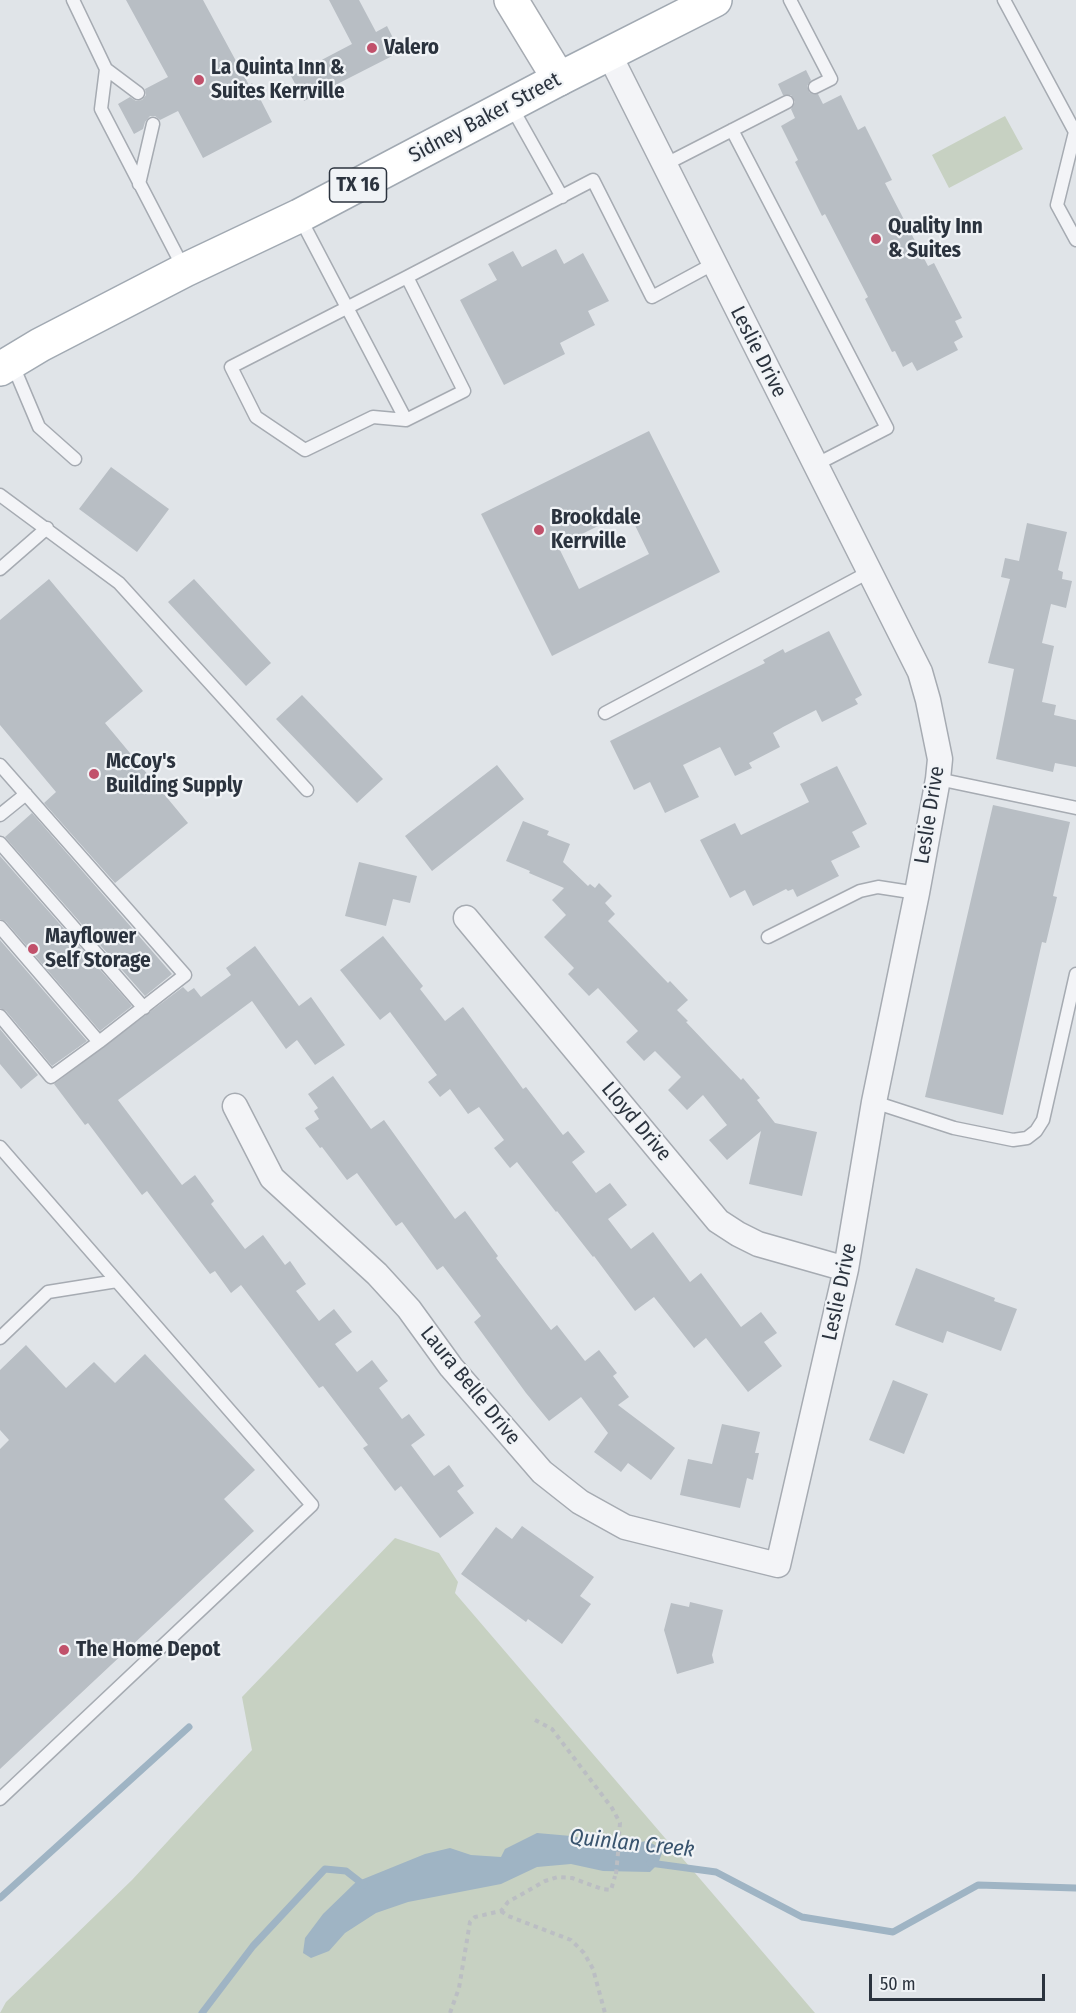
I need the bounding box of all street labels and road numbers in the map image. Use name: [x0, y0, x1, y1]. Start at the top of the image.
street label: Sidney Baker Street: [405, 67, 565, 169]
road number: TX 16: [330, 168, 386, 202]
street label: Leslie Drive: [724, 302, 792, 402]
street label: Leslie Drive: [910, 764, 950, 866]
street label: Lloyd Drive: [596, 1077, 676, 1167]
street label: Leslie Drive: [817, 1241, 863, 1343]
street label: Laura Belle Drive: [415, 1322, 525, 1450]

